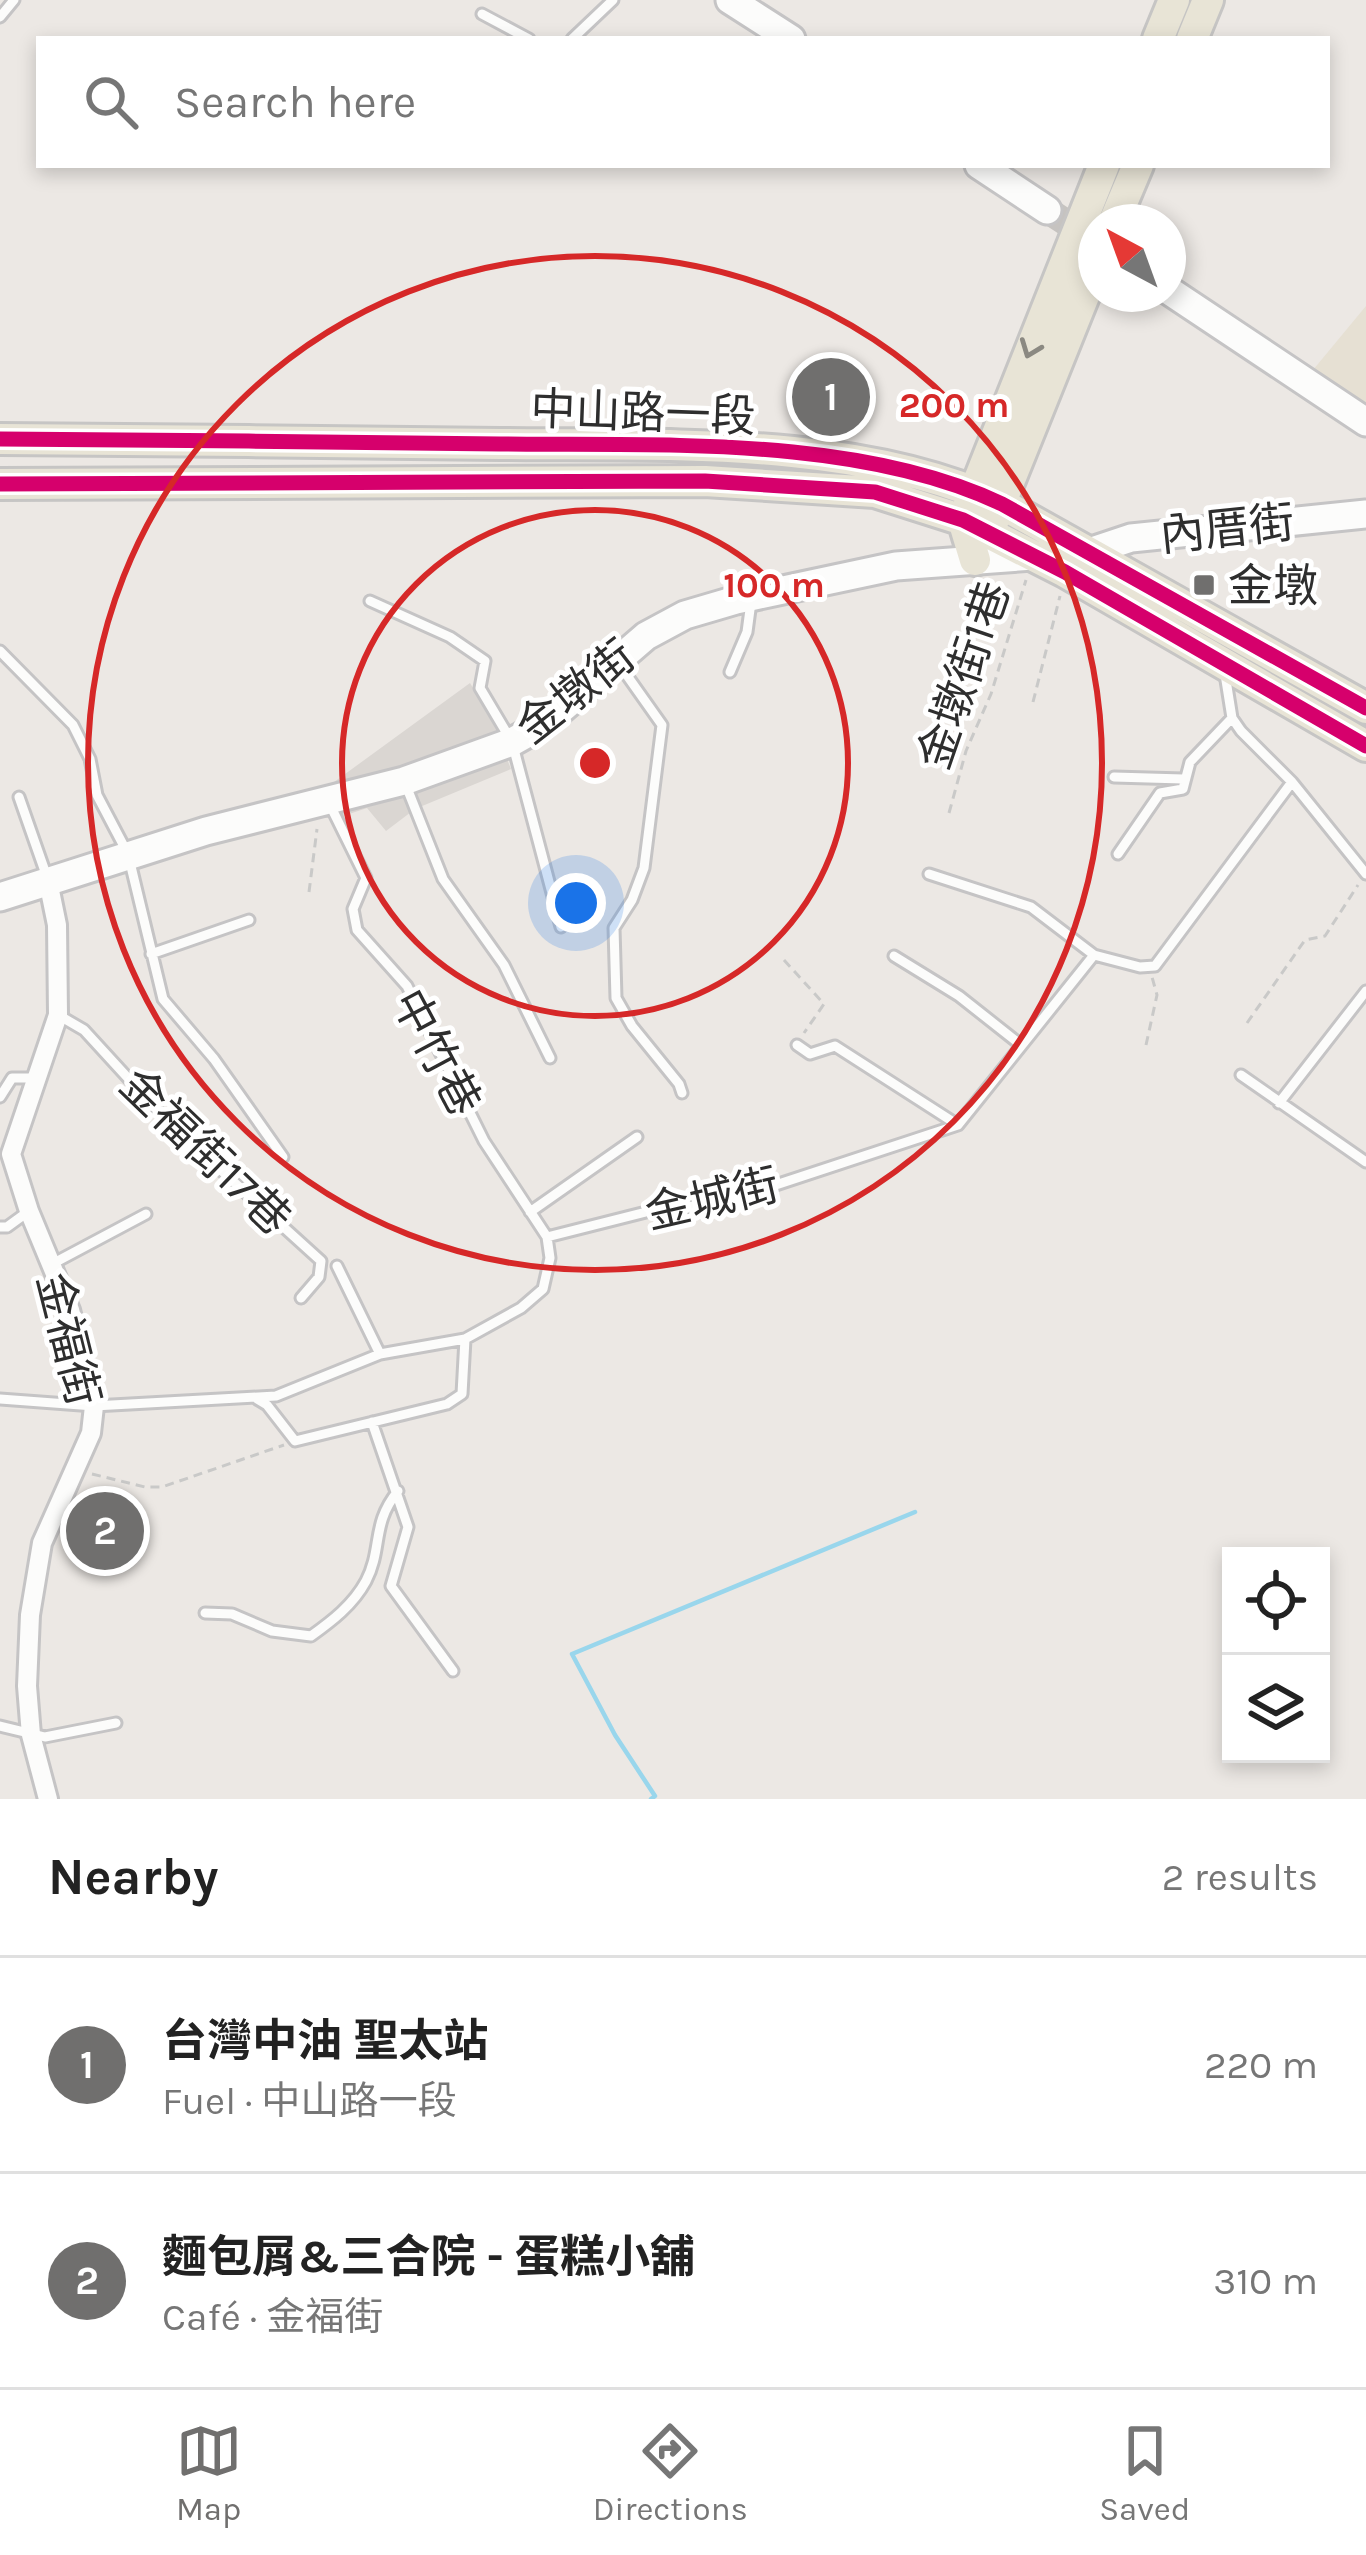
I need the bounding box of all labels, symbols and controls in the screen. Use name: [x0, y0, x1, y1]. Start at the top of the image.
search box: [36, 36, 1330, 168]
icon: search: [78, 69, 144, 135]
text: Search here: [174, 76, 416, 128]
north arrow: [1078, 204, 1186, 312]
one-way arrow: [1019, 338, 1044, 359]
pin: 1: [792, 352, 870, 442]
street label: 中山路一段: [530, 383, 756, 443]
text: 200 m: [899, 384, 1009, 426]
street label: 內厝街: [1157, 496, 1297, 562]
place label: 金墩: [1228, 560, 1318, 612]
text: 100 m: [723, 564, 825, 606]
marker: 金墩: [1191, 572, 1217, 598]
street label: 金墩街1巷: [908, 575, 1020, 776]
street label: 金墩街: [506, 630, 645, 754]
centre of rings: [574, 742, 616, 784]
your location: [546, 873, 606, 933]
street label: 中竹巷: [381, 981, 491, 1124]
street label: 金福街17巷: [110, 1058, 301, 1245]
street label: 金城街: [641, 1158, 784, 1239]
street label: 金福街: [26, 1267, 110, 1411]
pin: 2: [66, 1486, 144, 1576]
map controls: [1222, 1547, 1330, 1763]
button: locate: [1222, 1547, 1330, 1655]
button: layers: [1222, 1655, 1330, 1763]
text: Nearby: [48, 1847, 218, 1907]
text: 2 results: [1162, 1854, 1318, 1900]
text: 台灣中油 聖太站: [162, 2015, 488, 2067]
text: 1: [80, 2042, 94, 2088]
text: 220 m: [1204, 2042, 1318, 2088]
text: Fuel · 中山路一段: [162, 2078, 457, 2124]
text: 麵包屑&三合院 - 蛋糕小舖: [162, 2231, 695, 2283]
text: 2: [75, 2258, 99, 2304]
text: 310 m: [1213, 2258, 1318, 2304]
text: Café · 金福街: [162, 2294, 383, 2340]
tab: Map: [176, 2418, 242, 2528]
tab: Directions: [593, 2418, 748, 2528]
tab: Saved: [1099, 2418, 1190, 2528]

